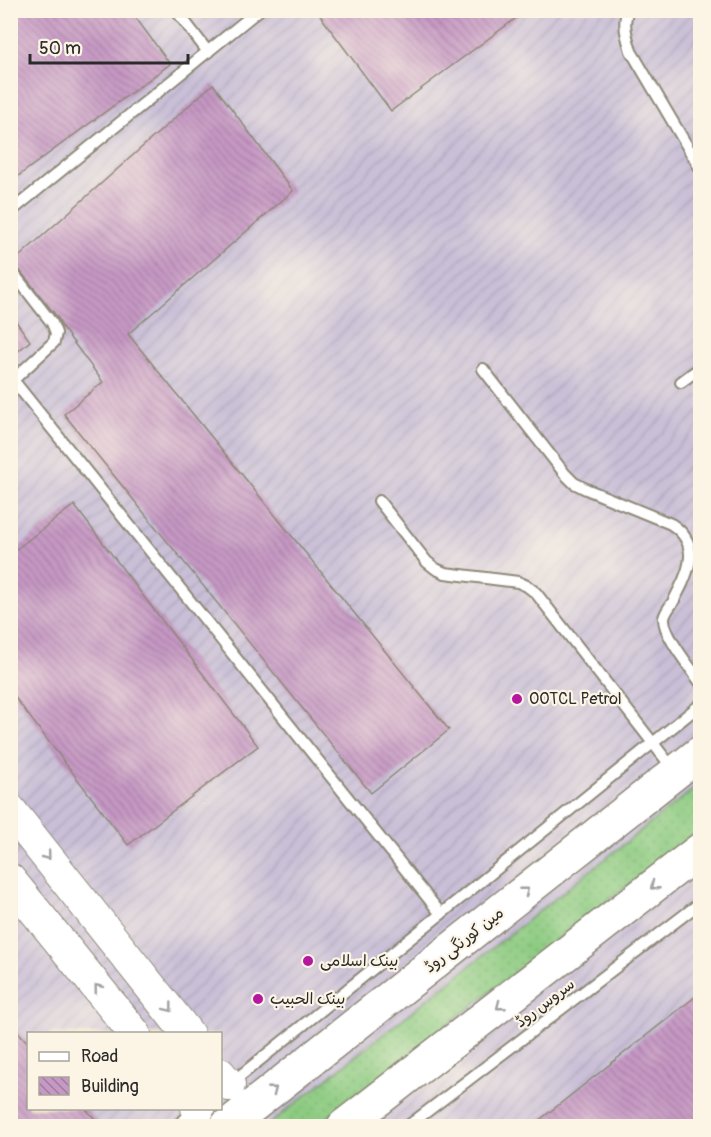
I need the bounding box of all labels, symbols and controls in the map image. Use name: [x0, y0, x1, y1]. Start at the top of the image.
scale bar: [30, 27, 188, 65]
text: 50 m: [39, 37, 81, 60]
place label: OOTCL Petrol: [529, 689, 622, 709]
marker: OOTCL Petrol: [510, 692, 524, 706]
one-way arrow: [40, 849, 51, 860]
one-way arrow: [650, 879, 661, 890]
one-way arrow: [518, 888, 529, 899]
street label: مین کورنگی روڈ: [420, 903, 508, 977]
place label: بینک اسلامی: [320, 951, 399, 971]
marker: بینک اسلامی: [301, 954, 315, 968]
street label: سروس روڈ: [511, 974, 579, 1032]
one-way arrow: [95, 984, 106, 995]
place label: بينک الحبيب: [270, 989, 345, 1009]
marker: بينک الحبيب: [251, 992, 265, 1006]
one-way arrow: [496, 998, 507, 1009]
one-way arrow: [161, 1002, 172, 1013]
legend: [27, 1032, 222, 1110]
text: Road: [81, 1045, 118, 1068]
text: Building: [81, 1075, 139, 1098]
one-way arrow: [266, 1087, 277, 1098]

